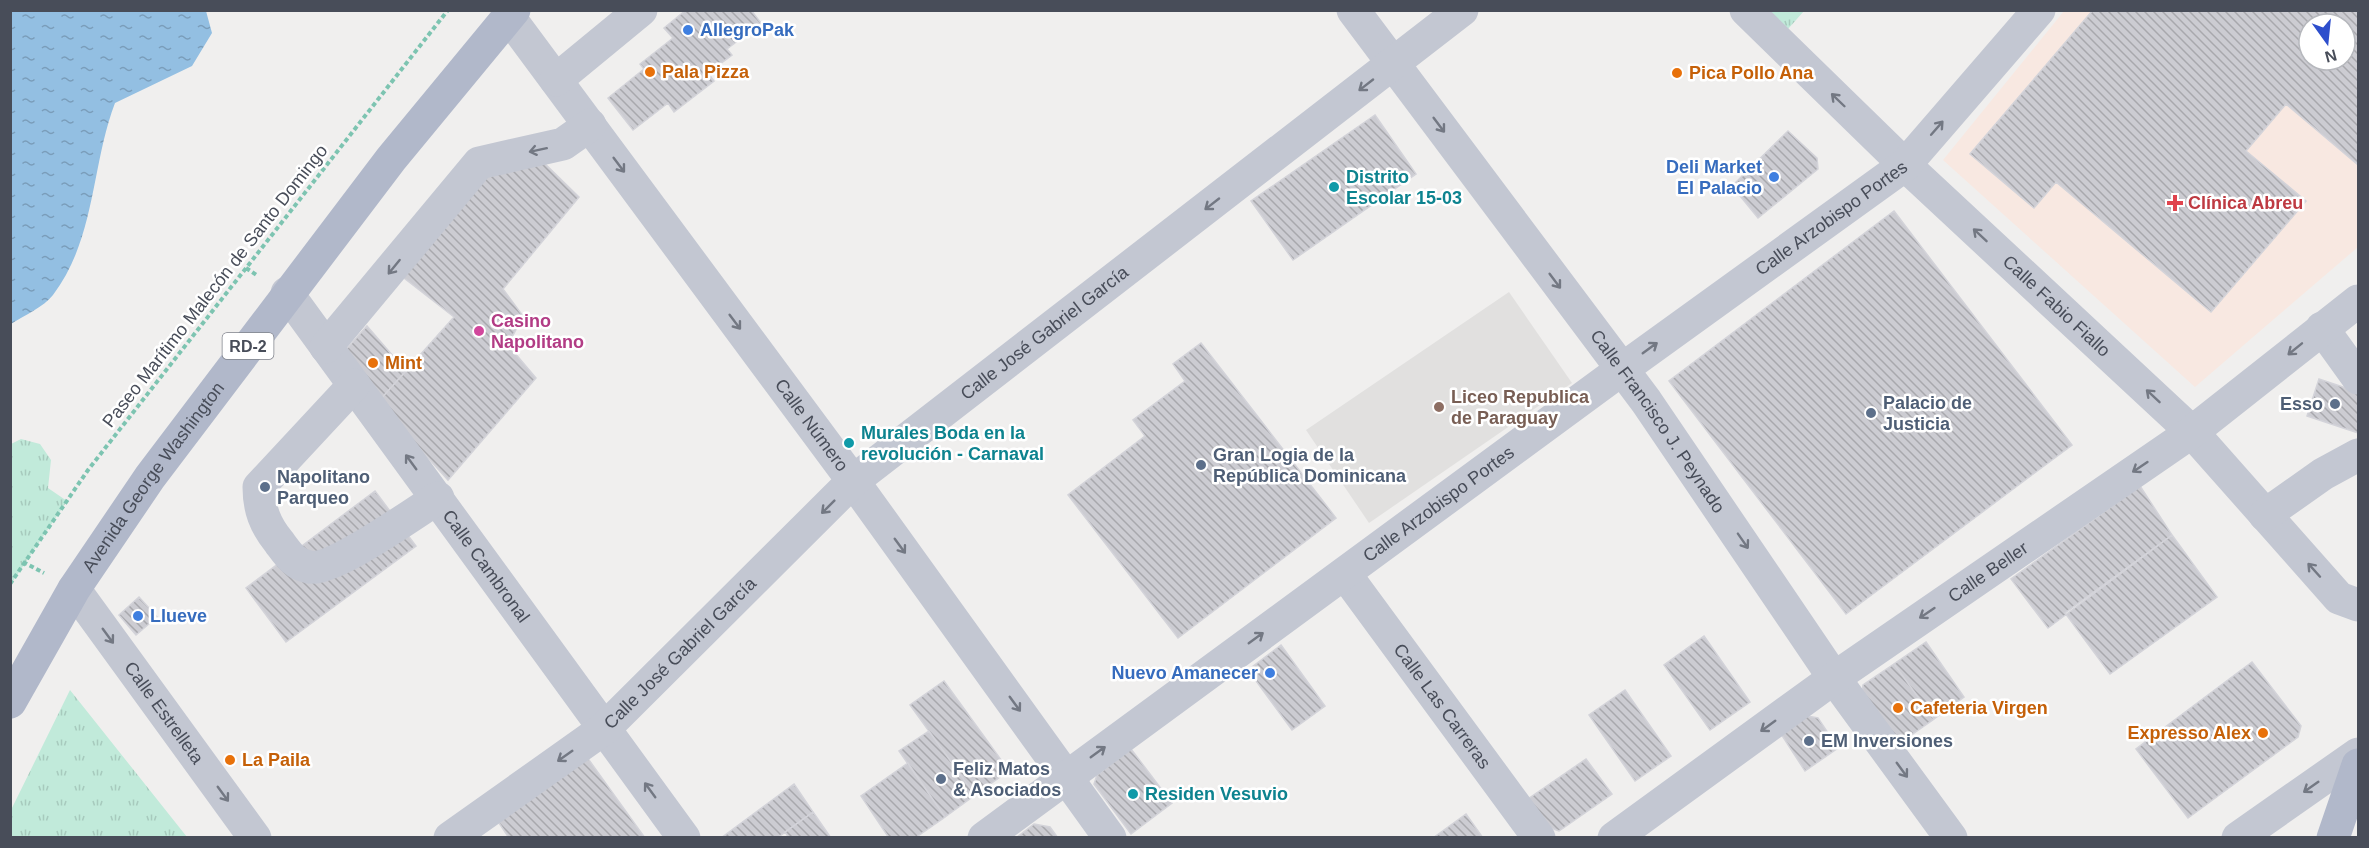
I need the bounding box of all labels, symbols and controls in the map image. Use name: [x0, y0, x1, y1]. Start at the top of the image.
north arrow: [2297, 12, 2357, 72]
place label: AllegroPak: [700, 20, 795, 40]
marker: AllegroPak: [681, 23, 695, 37]
text: N: [2323, 46, 2339, 66]
place label: Pala Pizza: [662, 62, 750, 82]
place label: Pica Pollo Ana: [1689, 63, 1814, 83]
marker: Pala Pizza: [643, 65, 657, 79]
marker: Pica Pollo Ana: [1670, 66, 1684, 80]
one-way arrow: [1358, 79, 1374, 92]
one-way arrow: [1831, 93, 1846, 108]
one-way arrow: [1432, 116, 1445, 132]
one-way arrow: [1930, 121, 1944, 136]
street label: Paseo Marítimo Malecón de Santo Domingo: [98, 141, 332, 431]
one-way arrow: [529, 144, 548, 156]
one-way arrow: [613, 156, 625, 172]
place label: Deli Market El Palacio: [1666, 157, 1762, 198]
street label: Calle Arzobispo Portes: [1752, 157, 1911, 280]
place label: Distrito Escolar 15-03: [1346, 167, 1462, 208]
marker: Deli Market El Palacio: [1767, 170, 1781, 184]
marker: Distrito Escolar 15-03: [1327, 180, 1341, 194]
place label: Clínica Abreu: [2188, 193, 2303, 213]
marker: Clínica Abreu: [2166, 194, 2184, 212]
one-way arrow: [1204, 198, 1220, 211]
one-way arrow: [1972, 227, 1987, 242]
street label: Calle Fabio Fiallo: [1999, 251, 2114, 361]
one-way arrow: [387, 259, 400, 275]
street label: Calle José Gabriel García: [957, 261, 1133, 404]
one-way arrow: [1549, 273, 1561, 289]
place label: Casino Napolitano: [491, 311, 584, 352]
one-way arrow: [729, 313, 741, 329]
marker: Casino Napolitano: [472, 324, 486, 338]
street label: Calle Francisco J. Peynado: [1586, 326, 1729, 517]
road number: RD-2: [222, 333, 274, 359]
one-way arrow: [1642, 342, 1658, 355]
one-way arrow: [2287, 343, 2303, 356]
place label: Mint: [385, 353, 422, 373]
marker: Mint: [366, 356, 380, 370]
street label: Calle Número: [771, 375, 852, 475]
street label: Avenida George Washington: [78, 378, 228, 576]
place label: Liceo Republica de Paraguay: [1451, 387, 1590, 428]
one-way arrow: [2146, 389, 2161, 403]
place label: Palacio de Justicia: [1883, 393, 1972, 434]
place label: Esso: [2280, 394, 2323, 414]
marker: Esso: [2328, 397, 2342, 411]
marker: Liceo Republica de Paraguay: [1432, 400, 1446, 414]
marker: Palacio de Justicia: [1864, 406, 1878, 420]
place label: Murales Boda en la revolución - Carnaval: [861, 423, 1044, 464]
marker: Murales Boda en la revolución - Carnaval: [842, 436, 856, 450]
street label: Calle Arzobispo Portes: [1359, 442, 1518, 566]
place label: Gran Logia de la República Dominicana: [1213, 445, 1407, 486]
one-way arrow: [405, 455, 418, 471]
marker: Gran Logia de la República Dominicana: [1194, 458, 1208, 472]
one-way arrow: [2132, 461, 2149, 473]
place label: Napolitano Parqueo: [277, 467, 370, 508]
marker: Napolitano Parqueo: [258, 480, 272, 494]
one-way arrow: [820, 499, 835, 514]
street label: Calle Cambronal: [438, 506, 534, 626]
one-way arrow: [1737, 533, 1749, 549]
one-way arrow: [894, 538, 906, 554]
street label: Calle Beller: [1944, 538, 2032, 606]
one-way arrow: [2307, 563, 2321, 578]
street label: Calle José Gabriel García: [600, 573, 761, 733]
place label: Llueve: [150, 606, 207, 626]
one-way arrow: [1920, 607, 1936, 619]
marker: Llueve: [131, 609, 145, 623]
one-way arrow: [102, 628, 115, 644]
one-way arrow: [1248, 632, 1264, 644]
street label: Calle Las Carreras: [1390, 640, 1495, 773]
street label: Calle Estrelleta: [120, 658, 208, 768]
place label: Nuevo Amanecer: [1112, 663, 1258, 683]
marker: Nuevo Amanecer: [1263, 666, 1277, 680]
one-way arrow: [1008, 696, 1021, 712]
place label: Cafeteria Virgen: [1910, 698, 2048, 718]
marker: Cafeteria Virgen: [1891, 701, 1905, 715]
one-way arrow: [1760, 719, 1776, 732]
place label: Expresso Alex: [2128, 723, 2251, 743]
marker: Expresso Alex: [2256, 726, 2270, 740]
place label: EM Inversiones: [1821, 731, 1953, 751]
marker: EM Inversiones: [1802, 734, 1816, 748]
one-way arrow: [1090, 746, 1106, 759]
place label: La Paila: [242, 750, 311, 770]
one-way arrow: [557, 750, 573, 762]
marker: La Paila: [223, 753, 237, 767]
place label: Feliz Matos & Asociados: [953, 759, 1061, 800]
one-way arrow: [1896, 762, 1908, 778]
marker: Feliz Matos & Asociados: [934, 772, 948, 786]
one-way arrow: [2303, 781, 2319, 793]
one-way arrow: [643, 782, 656, 798]
place label: Residen Vesuvio: [1145, 784, 1288, 804]
one-way arrow: [217, 785, 229, 801]
marker: Residen Vesuvio: [1126, 787, 1140, 801]

